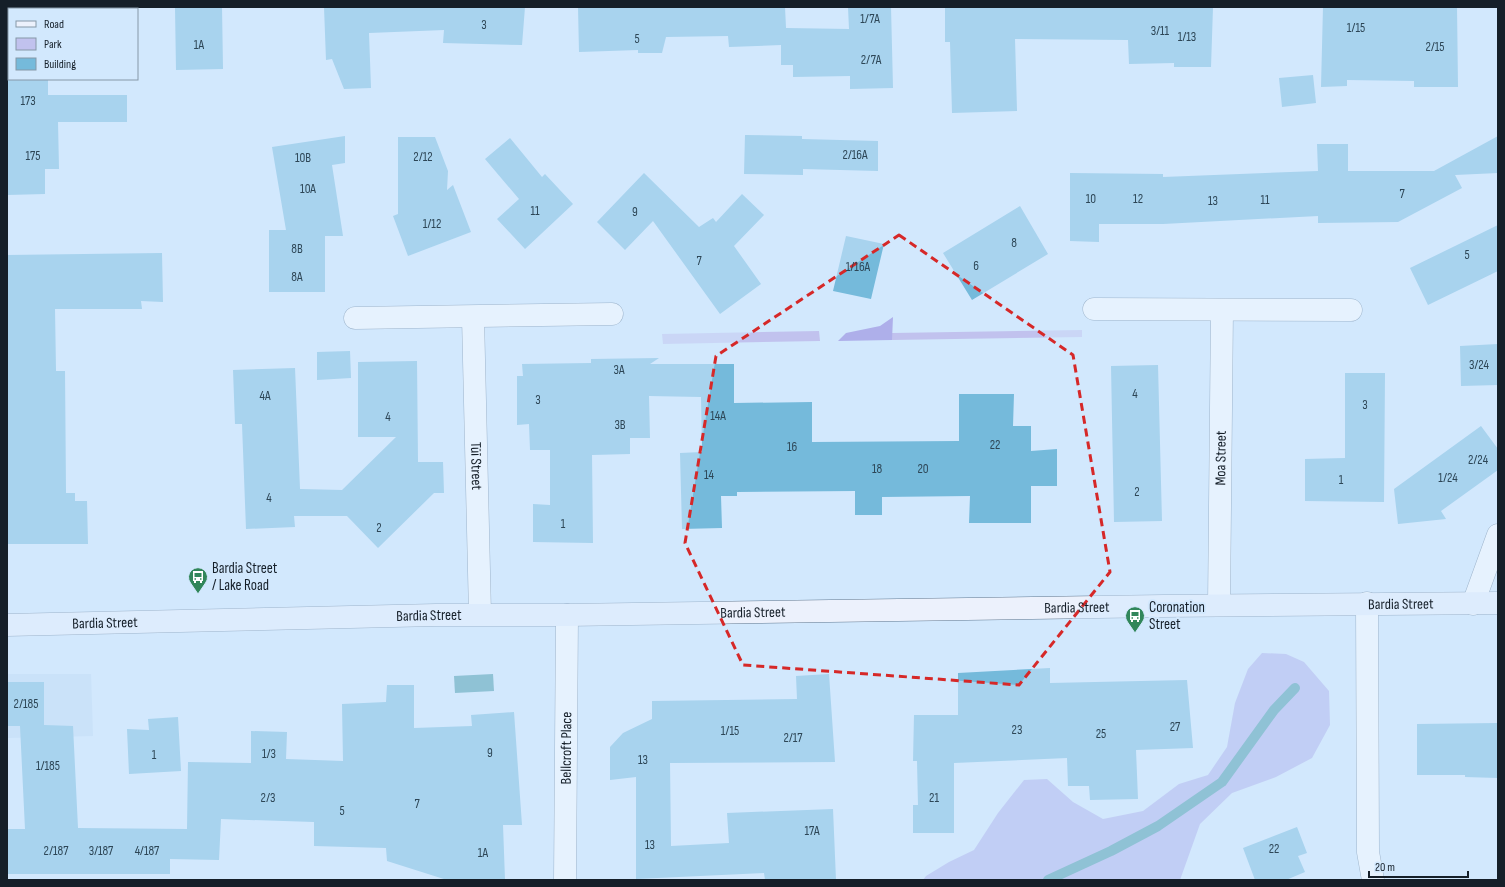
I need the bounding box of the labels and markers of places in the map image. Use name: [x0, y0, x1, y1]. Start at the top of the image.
place label: Bardia Street / Lake Road: [212, 559, 278, 595]
bus stop icon: Bardia Street / Lake Road: [187, 566, 209, 594]
place label: Coronation Street: [1149, 598, 1205, 634]
bus stop icon: Coronation Street: [1124, 605, 1146, 633]

